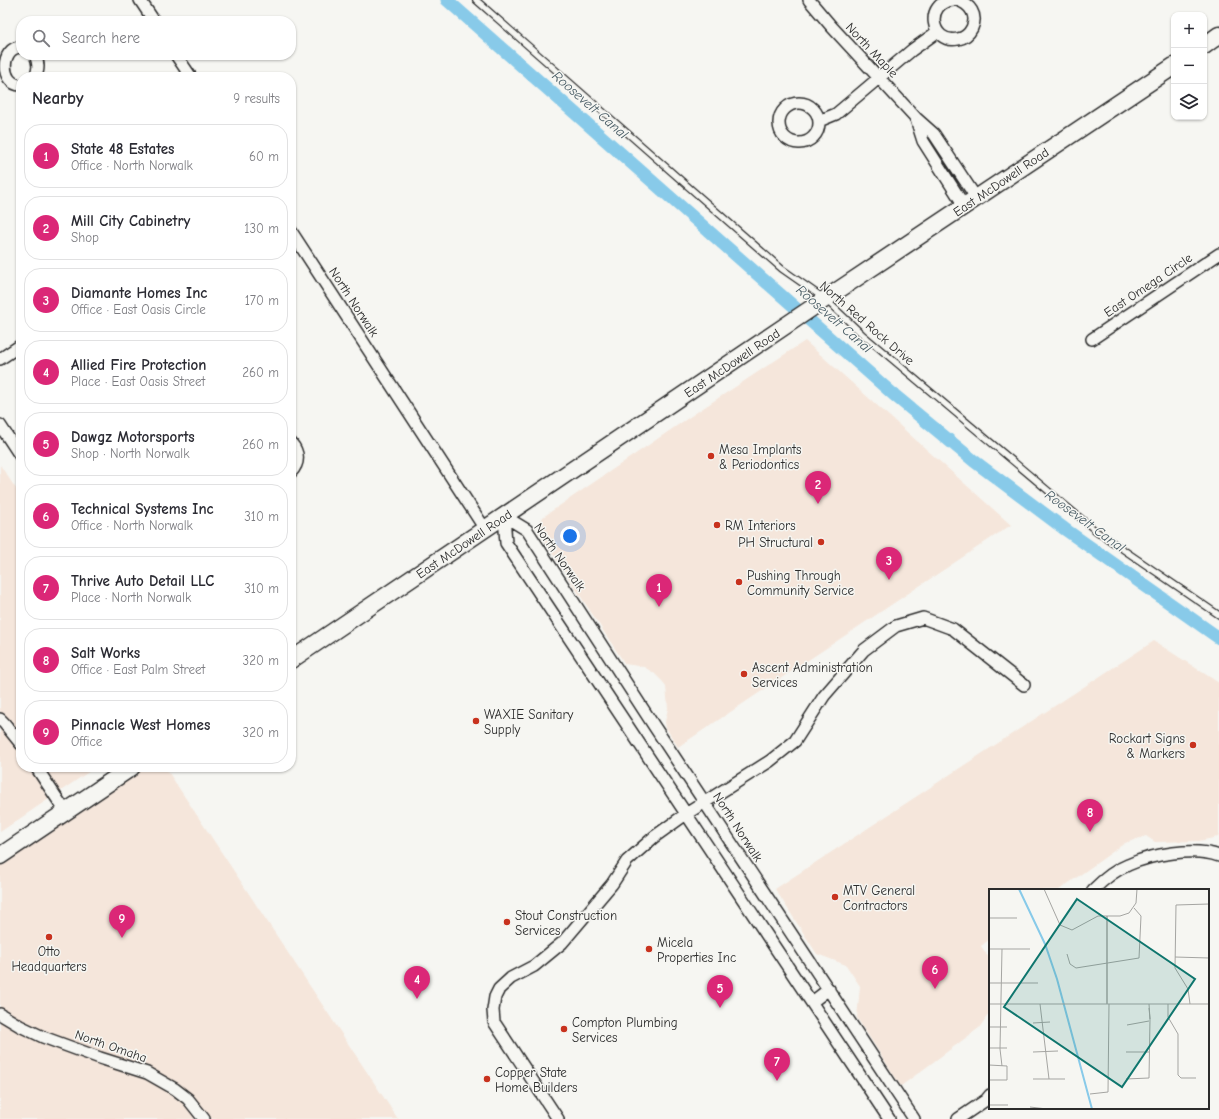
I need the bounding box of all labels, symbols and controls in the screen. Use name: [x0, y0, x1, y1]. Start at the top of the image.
map controls: [1171, 12, 1207, 120]
button: +: [1171, 12, 1207, 48]
search box: [16, 16, 296, 60]
street label: North Maple: [843, 19, 902, 81]
icon: search: [30, 27, 52, 49]
text: Search here: [62, 29, 140, 47]
button: −: [1171, 48, 1207, 84]
water label: Roosevelt Canal: [549, 67, 632, 143]
button: layers: [1171, 84, 1207, 120]
text: Nearby: [32, 89, 83, 108]
text: 9 results: [233, 91, 280, 106]
text: State 48 Estates: [71, 140, 174, 158]
street label: East McDowell Road: [950, 144, 1052, 220]
text: 1: [43, 149, 49, 164]
text: 60 m: [249, 149, 279, 164]
text: Office · North Norwalk: [71, 158, 193, 173]
text: Mill City Cabinetry: [71, 212, 190, 230]
text: 2: [43, 221, 49, 236]
text: 130 m: [244, 221, 279, 236]
text: Shop: [71, 230, 99, 245]
street label: East Omega Circle: [1101, 250, 1195, 320]
street label: North Norwalk: [326, 265, 382, 340]
street label: North Red Rock Drive: [817, 278, 918, 368]
water label: Roosevelt Canal: [793, 281, 876, 357]
text: Diamante Homes Inc: [71, 284, 207, 302]
text: 3: [43, 293, 49, 308]
text: 170 m: [245, 293, 279, 308]
text: Office · East Oasis Circle: [71, 302, 206, 317]
street label: East McDowell Road: [681, 325, 783, 401]
text: Allied Fire Protection: [71, 356, 206, 374]
text: 4: [43, 365, 49, 380]
text: 260 m: [242, 365, 279, 380]
text: Place · East Oasis Street: [71, 374, 205, 389]
text: Dawgz Motorsports: [71, 428, 195, 446]
text: 5: [43, 437, 49, 452]
text: 260 m: [242, 437, 279, 452]
place label: Mesa Implants & Periodontics: [719, 442, 801, 472]
text: Shop · North Norwalk: [71, 446, 190, 461]
marker: Mesa Implants & Periodontics: [706, 451, 716, 461]
pin: 2: [805, 471, 831, 504]
water label: Roosevelt Canal: [1042, 486, 1129, 556]
text: Technical Systems Inc: [71, 500, 214, 518]
street label: East McDowell Road: [413, 506, 515, 582]
text: 6: [43, 509, 49, 524]
text: 310 m: [244, 509, 279, 524]
text: Office · North Norwalk: [71, 518, 193, 533]
place label: RM Interiors: [725, 518, 796, 533]
street label: North Norwalk: [531, 520, 589, 594]
marker: RM Interiors: [712, 520, 722, 530]
your location: [560, 526, 580, 546]
place label: PH Structural: [738, 535, 813, 550]
marker: PH Structural: [816, 537, 826, 547]
pin: 3: [876, 547, 902, 580]
place label: Pushing Through Community Service: [747, 568, 855, 598]
text: Thrive Auto Detail LLC: [71, 572, 214, 590]
pin: 1: [646, 574, 672, 607]
marker: Pushing Through Community Service: [734, 577, 744, 587]
text: 7: [43, 581, 49, 596]
text: 310 m: [244, 581, 279, 596]
text: Place · North Norwalk: [71, 590, 191, 605]
text: Salt Works: [71, 644, 140, 662]
text: 8: [43, 653, 49, 668]
text: 320 m: [243, 653, 279, 668]
place label: Ascent Administration Services: [752, 660, 873, 690]
text: Office · East Palm Street: [71, 662, 205, 677]
marker: Ascent Administration Services: [739, 669, 749, 679]
place label: WAXIE Sanitary Supply: [484, 707, 574, 737]
text: Pinnacle West Homes: [71, 716, 210, 734]
marker: WAXIE Sanitary Supply: [471, 716, 481, 726]
text: 9: [43, 725, 49, 740]
text: 320 m: [243, 725, 279, 740]
place label: Rockart Signs & Markers: [1109, 731, 1185, 761]
text: Office: [71, 734, 102, 749]
marker: Rockart Signs & Markers: [1188, 740, 1198, 750]
street label: North Norwalk: [710, 790, 766, 865]
pin: 8: [1077, 799, 1103, 832]
place label: MTV General Contractors: [843, 883, 915, 913]
inset map: [989, 889, 1209, 1109]
marker: MTV General Contractors: [830, 892, 840, 902]
pin: 9: [109, 905, 135, 938]
place label: Stout Construction Services: [515, 908, 617, 938]
marker: Stout Construction Services: [502, 917, 512, 927]
marker: Otto Headquarters: [44, 932, 54, 942]
place label: Micela Properties Inc: [657, 935, 736, 965]
place label: Otto Headquarters: [11, 944, 87, 974]
marker: Micela Properties Inc: [644, 944, 654, 954]
pin: 6: [922, 956, 948, 989]
pin: 4: [404, 966, 430, 999]
pin: 5: [707, 975, 733, 1008]
place label: Compton Plumbing Services: [572, 1015, 678, 1045]
marker: Compton Plumbing Services: [559, 1024, 569, 1034]
street label: North Omaha: [73, 1027, 149, 1065]
pin: 7: [764, 1048, 790, 1081]
place label: Copper State Home Builders: [495, 1065, 577, 1095]
marker: Copper State Home Builders: [482, 1074, 492, 1084]

